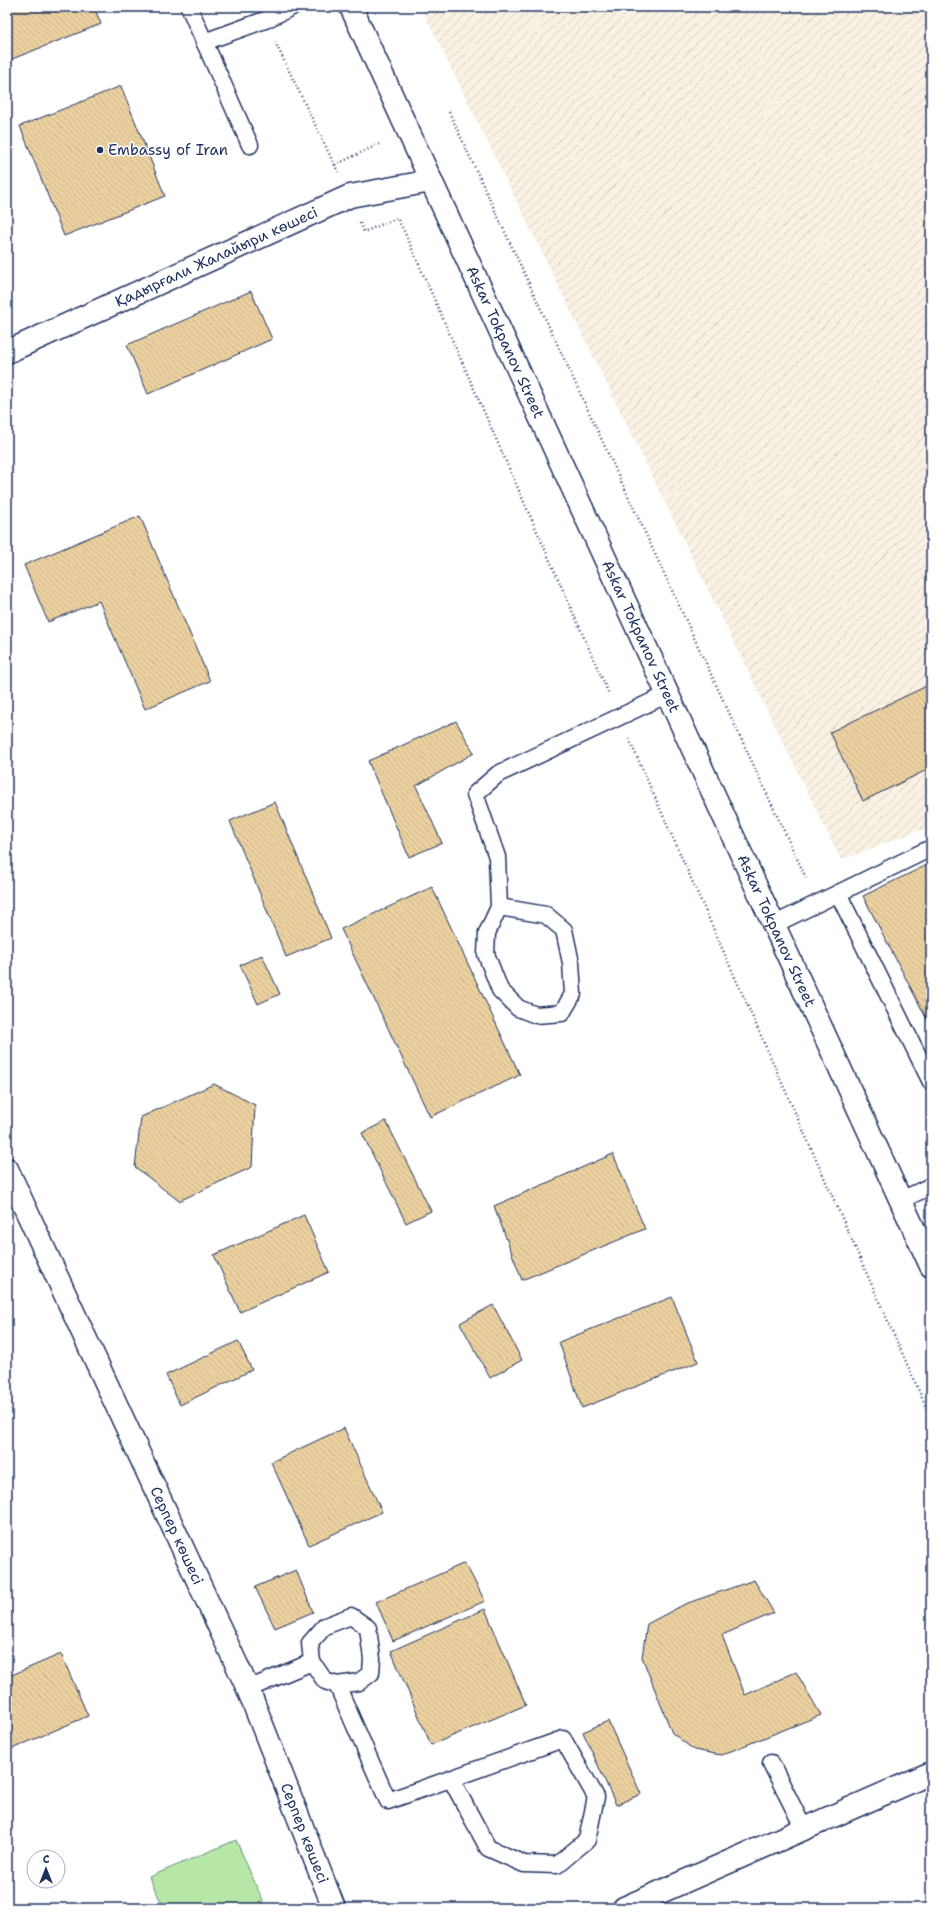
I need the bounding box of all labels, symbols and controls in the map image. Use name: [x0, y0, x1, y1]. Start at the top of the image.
place label: Embassy of Iran: [108, 140, 228, 160]
marker: Embassy of Iran: [95, 145, 105, 155]
street label: Қадырғали Жалайыри көшесі: [112, 202, 321, 312]
street label: Askar Tokpanov Street: [462, 263, 549, 422]
street label: Askar Tokpanov Street: [597, 557, 685, 716]
street label: Askar Tokpanov Street: [733, 851, 820, 1010]
street label: Серпер көшесі: [145, 1483, 208, 1588]
street label: Серпер көшесі: [276, 1780, 333, 1886]
north arrow: [26, 1849, 66, 1889]
text: С: [43, 1852, 50, 1867]

